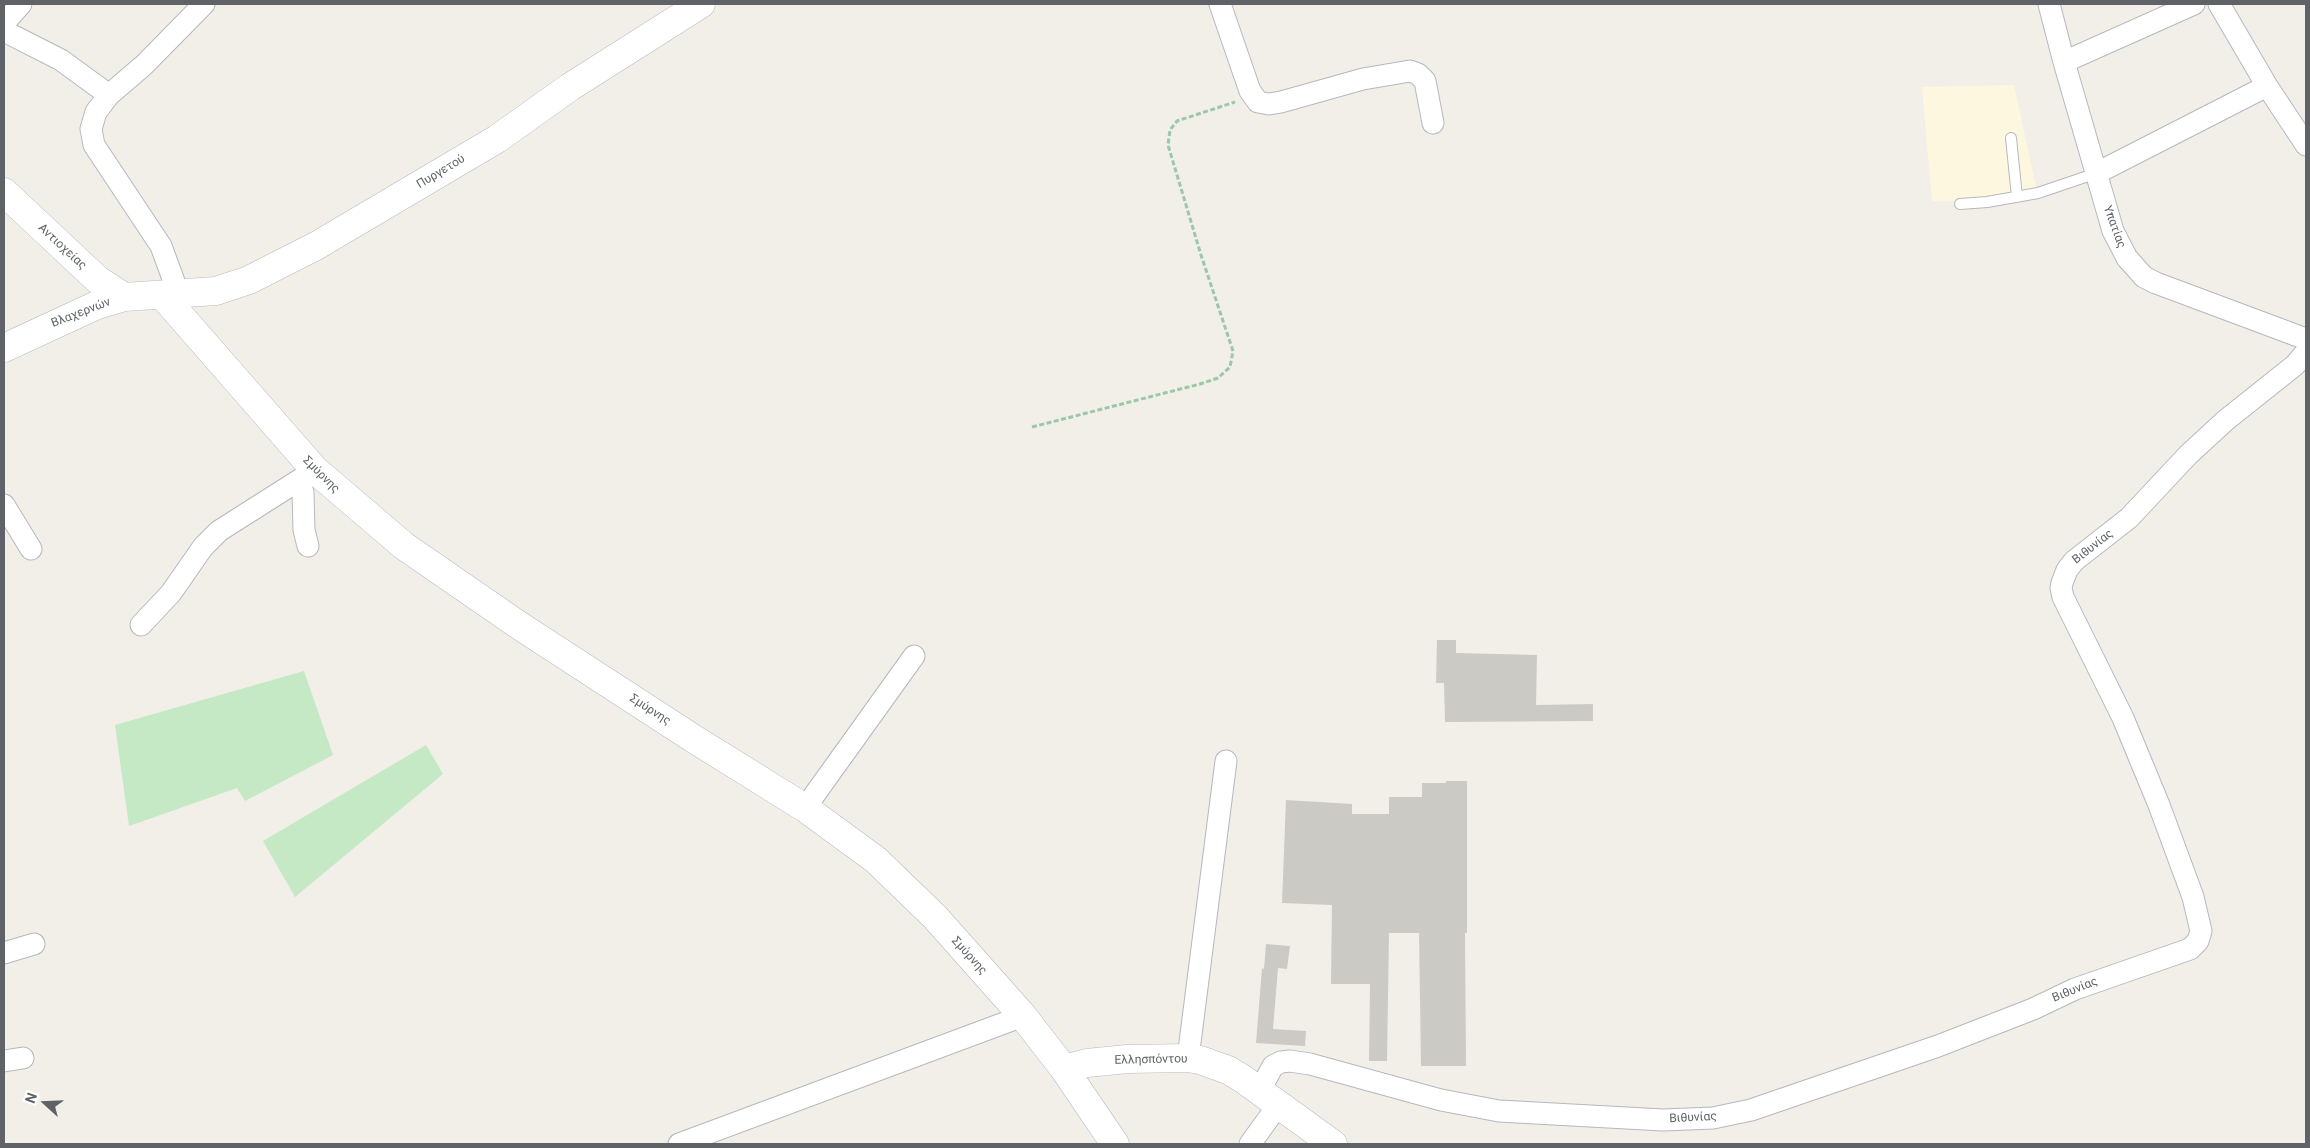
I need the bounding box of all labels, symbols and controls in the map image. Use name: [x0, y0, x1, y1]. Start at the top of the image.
street label: Πυργετού: [414, 152, 468, 192]
street label: Υπατίας: [2100, 204, 2128, 250]
street label: Αντιοχείας: [35, 221, 89, 273]
street label: Βλαχερνών: [49, 295, 113, 331]
street label: Σμύρνης: [300, 454, 342, 496]
street label: Βιθυνίας: [2070, 527, 2116, 567]
street label: Σμύρνης: [627, 691, 673, 729]
street label: Σμύρνης: [948, 934, 990, 978]
street label: Βιθυνίας: [2050, 974, 2100, 1006]
street label: Ελλησπόντου: [1114, 1052, 1188, 1068]
north arrow: [20, 1078, 70, 1128]
text: N: [22, 1090, 40, 1105]
street label: Βιθυνίας: [1669, 1110, 1717, 1126]

